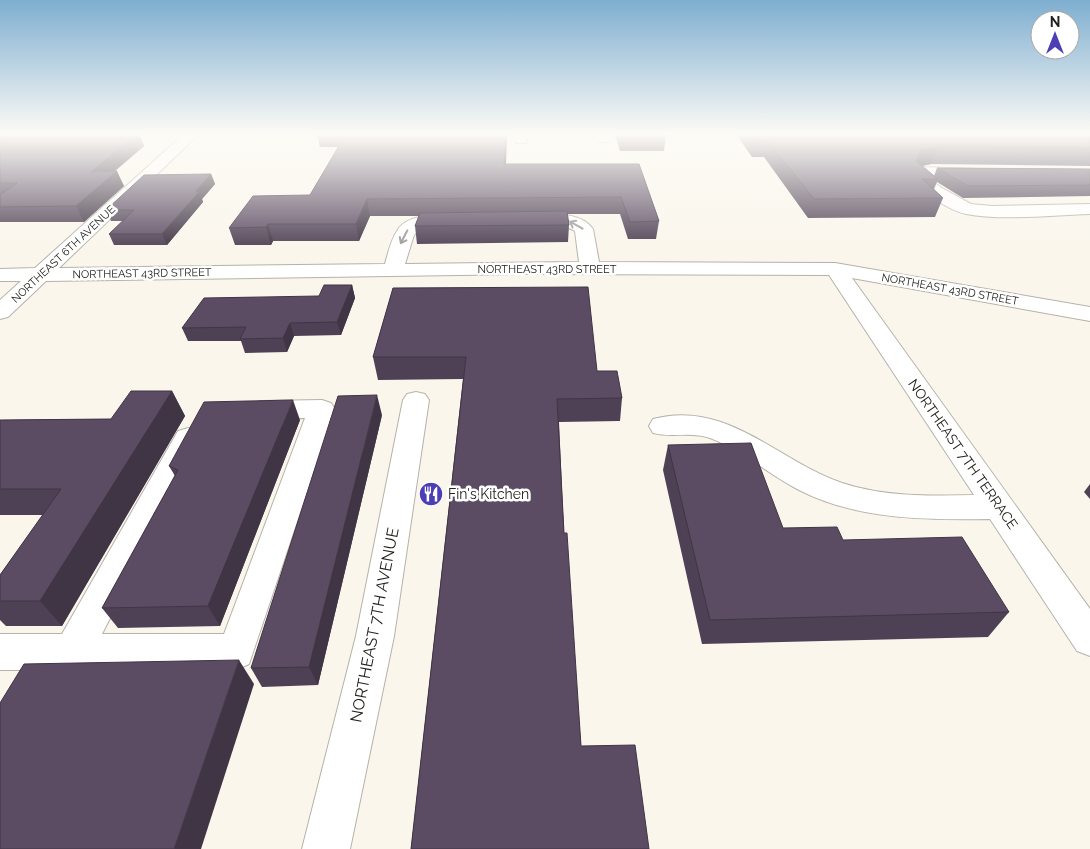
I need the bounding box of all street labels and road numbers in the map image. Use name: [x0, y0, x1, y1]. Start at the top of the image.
street label: NORTHEAST 6TH AVENUE: [9, 203, 118, 306]
street label: NORTHEAST 43RD STREET: [478, 263, 617, 276]
street label: NORTHEAST 43RD STREET: [72, 266, 212, 281]
street label: NORTHEAST 43RD STREET: [880, 271, 1020, 308]
street label: NORTHEAST 7TH TERRACE: [905, 376, 1021, 532]
street label: NORTHEAST 7TH AVENUE: [346, 526, 403, 724]

